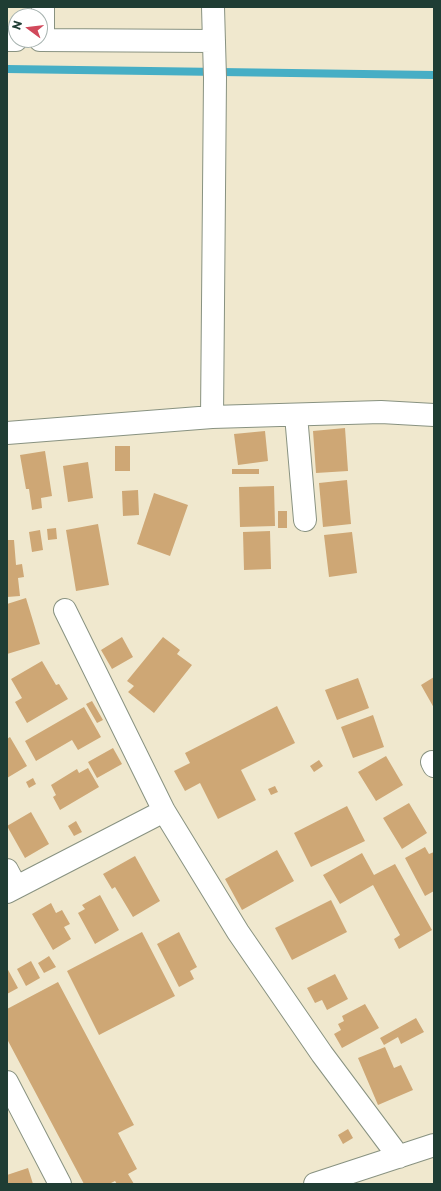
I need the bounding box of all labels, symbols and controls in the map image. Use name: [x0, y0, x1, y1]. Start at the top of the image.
north arrow: [8, 8, 48, 48]
text: N: [8, 19, 26, 31]

